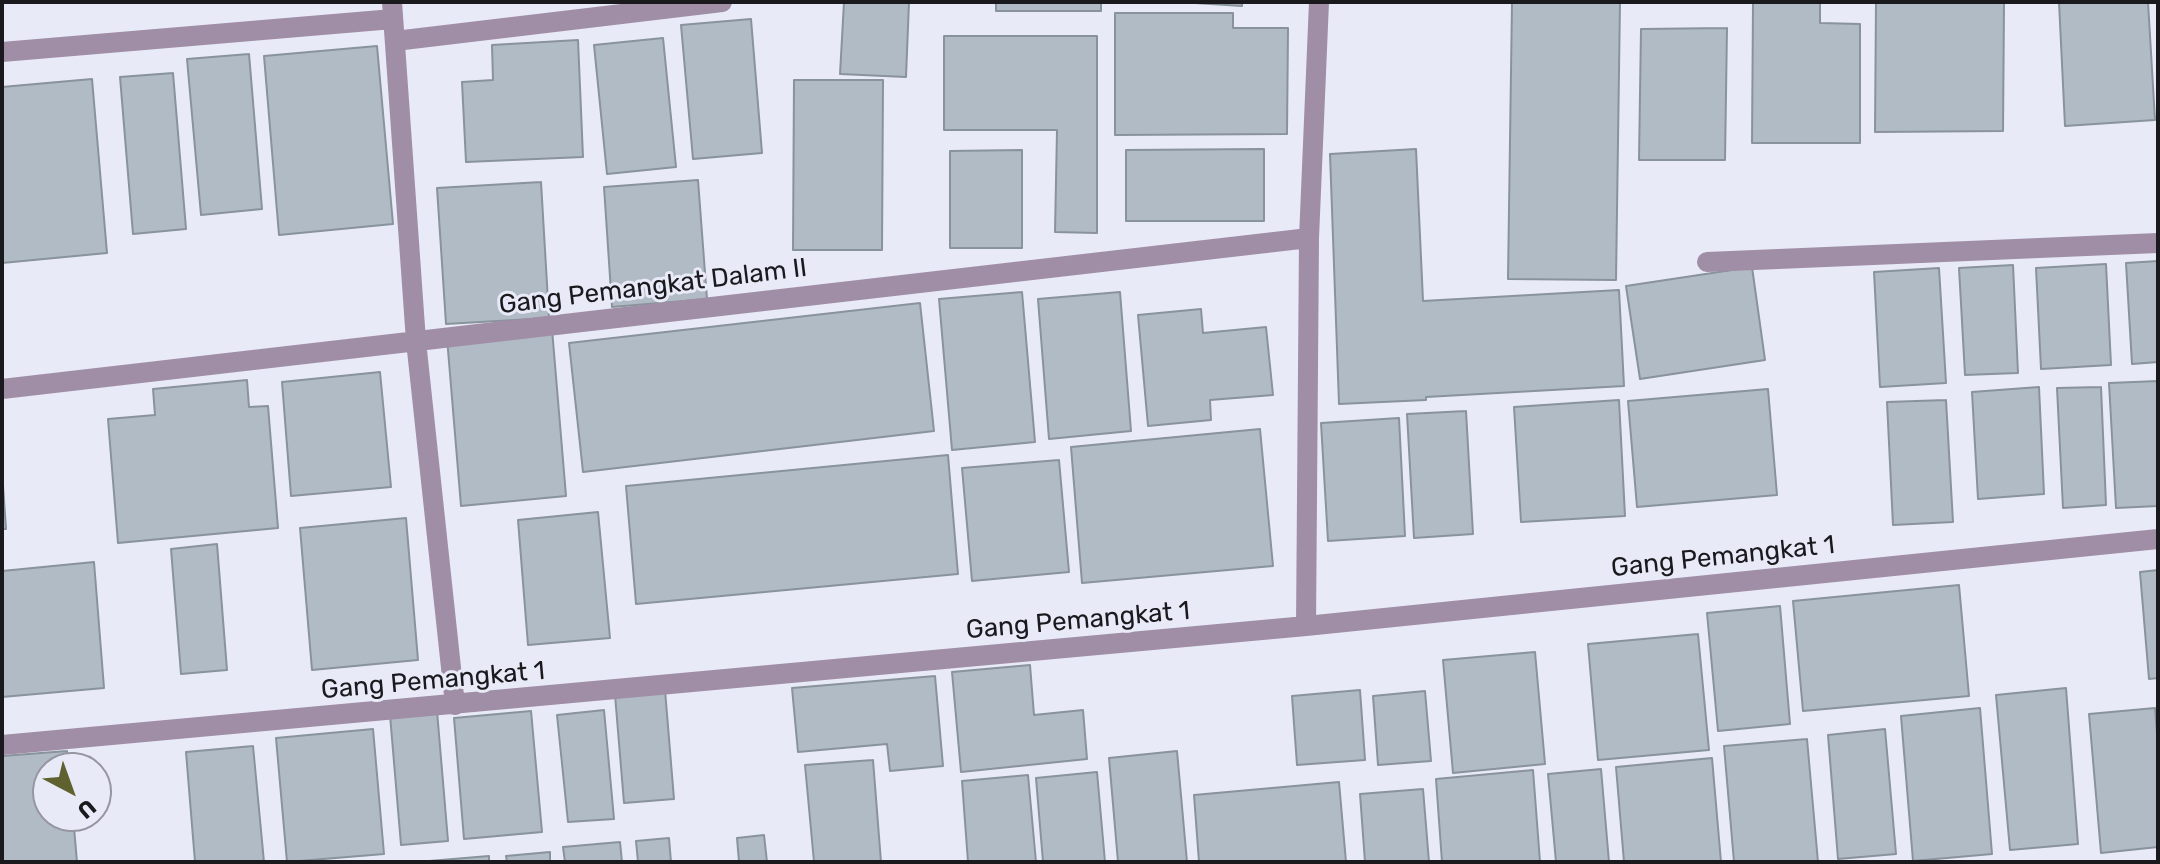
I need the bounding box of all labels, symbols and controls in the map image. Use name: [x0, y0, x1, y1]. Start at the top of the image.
street label: Gang Pemangkat Dalam II: [497, 253, 809, 321]
street label: Gang Pemangkat 1: [1610, 530, 1836, 584]
street label: Gang Pemangkat 1: [965, 596, 1191, 646]
street label: Gang Pemangkat 1: [320, 656, 546, 706]
north arrow: [32, 752, 112, 832]
text: U: [72, 794, 102, 824]

